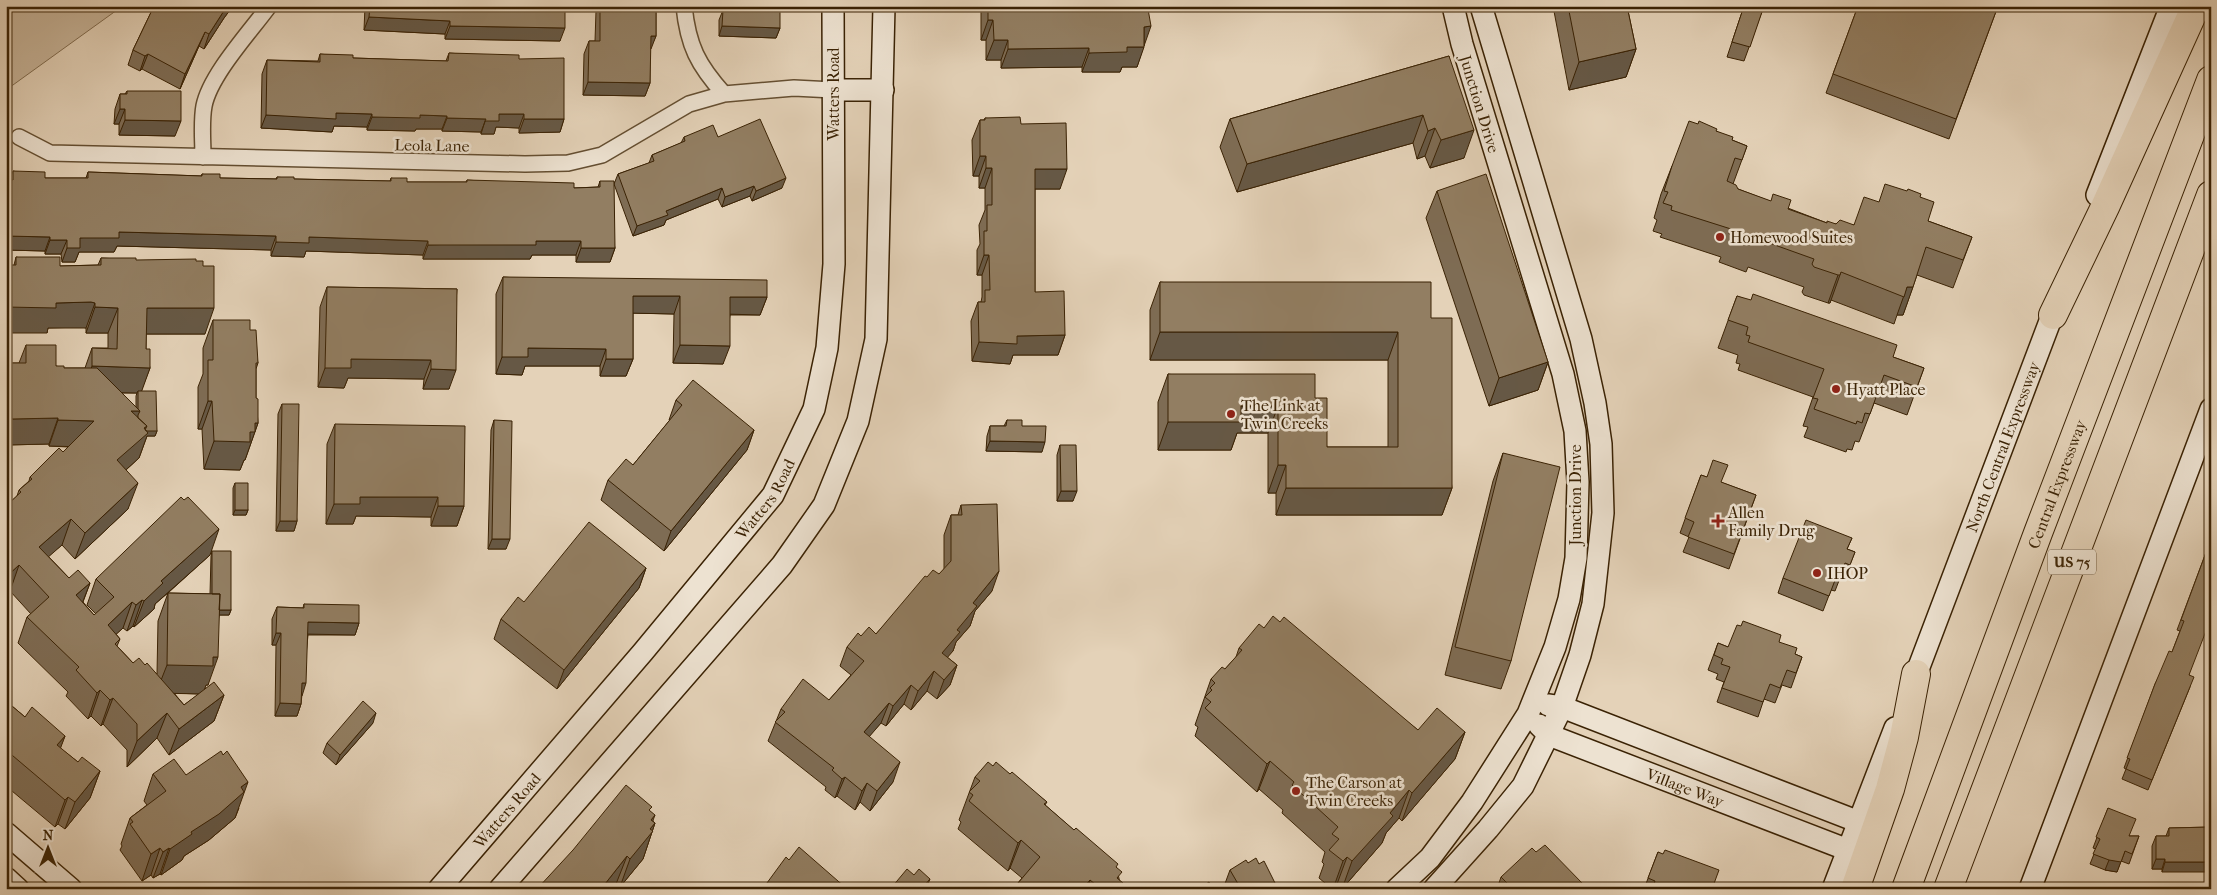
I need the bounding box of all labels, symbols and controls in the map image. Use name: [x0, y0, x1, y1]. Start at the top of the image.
street label: Watters Road: [824, 47, 843, 142]
street label: Junction Drive: [1455, 51, 1503, 155]
street label: Leola Lane: [394, 135, 470, 156]
place label: Homewood Suites: [1730, 228, 1853, 247]
marker: Homewood Suites: [1714, 231, 1726, 243]
street label: North Central Expressway: [1962, 358, 2044, 535]
place label: Hyatt Place: [1846, 380, 1925, 399]
marker: Hyatt Place: [1830, 383, 1842, 395]
place label: The Link at Twin Creeks: [1241, 396, 1328, 433]
marker: The Link at Twin Creeks: [1225, 408, 1237, 420]
street label: Central Expressway: [2024, 417, 2090, 551]
street label: Junction Drive: [1566, 444, 1585, 548]
street label: Watters Road: [731, 456, 799, 544]
place label: Allen Family Drug: [1727, 503, 1815, 540]
marker: Allen Family Drug: [1712, 515, 1724, 527]
road number: US 75: [2048, 550, 2096, 574]
place label: IHOP: [1827, 564, 1868, 583]
marker: IHOP: [1811, 567, 1823, 579]
street label: Village Way: [1643, 764, 1727, 812]
street label: Watters Road: [469, 769, 545, 853]
place label: The Carson at Twin Creeks: [1306, 773, 1402, 810]
marker: The Carson at Twin Creeks: [1290, 785, 1302, 797]
north arrow: [22, 822, 72, 872]
text: N: [43, 827, 54, 844]

